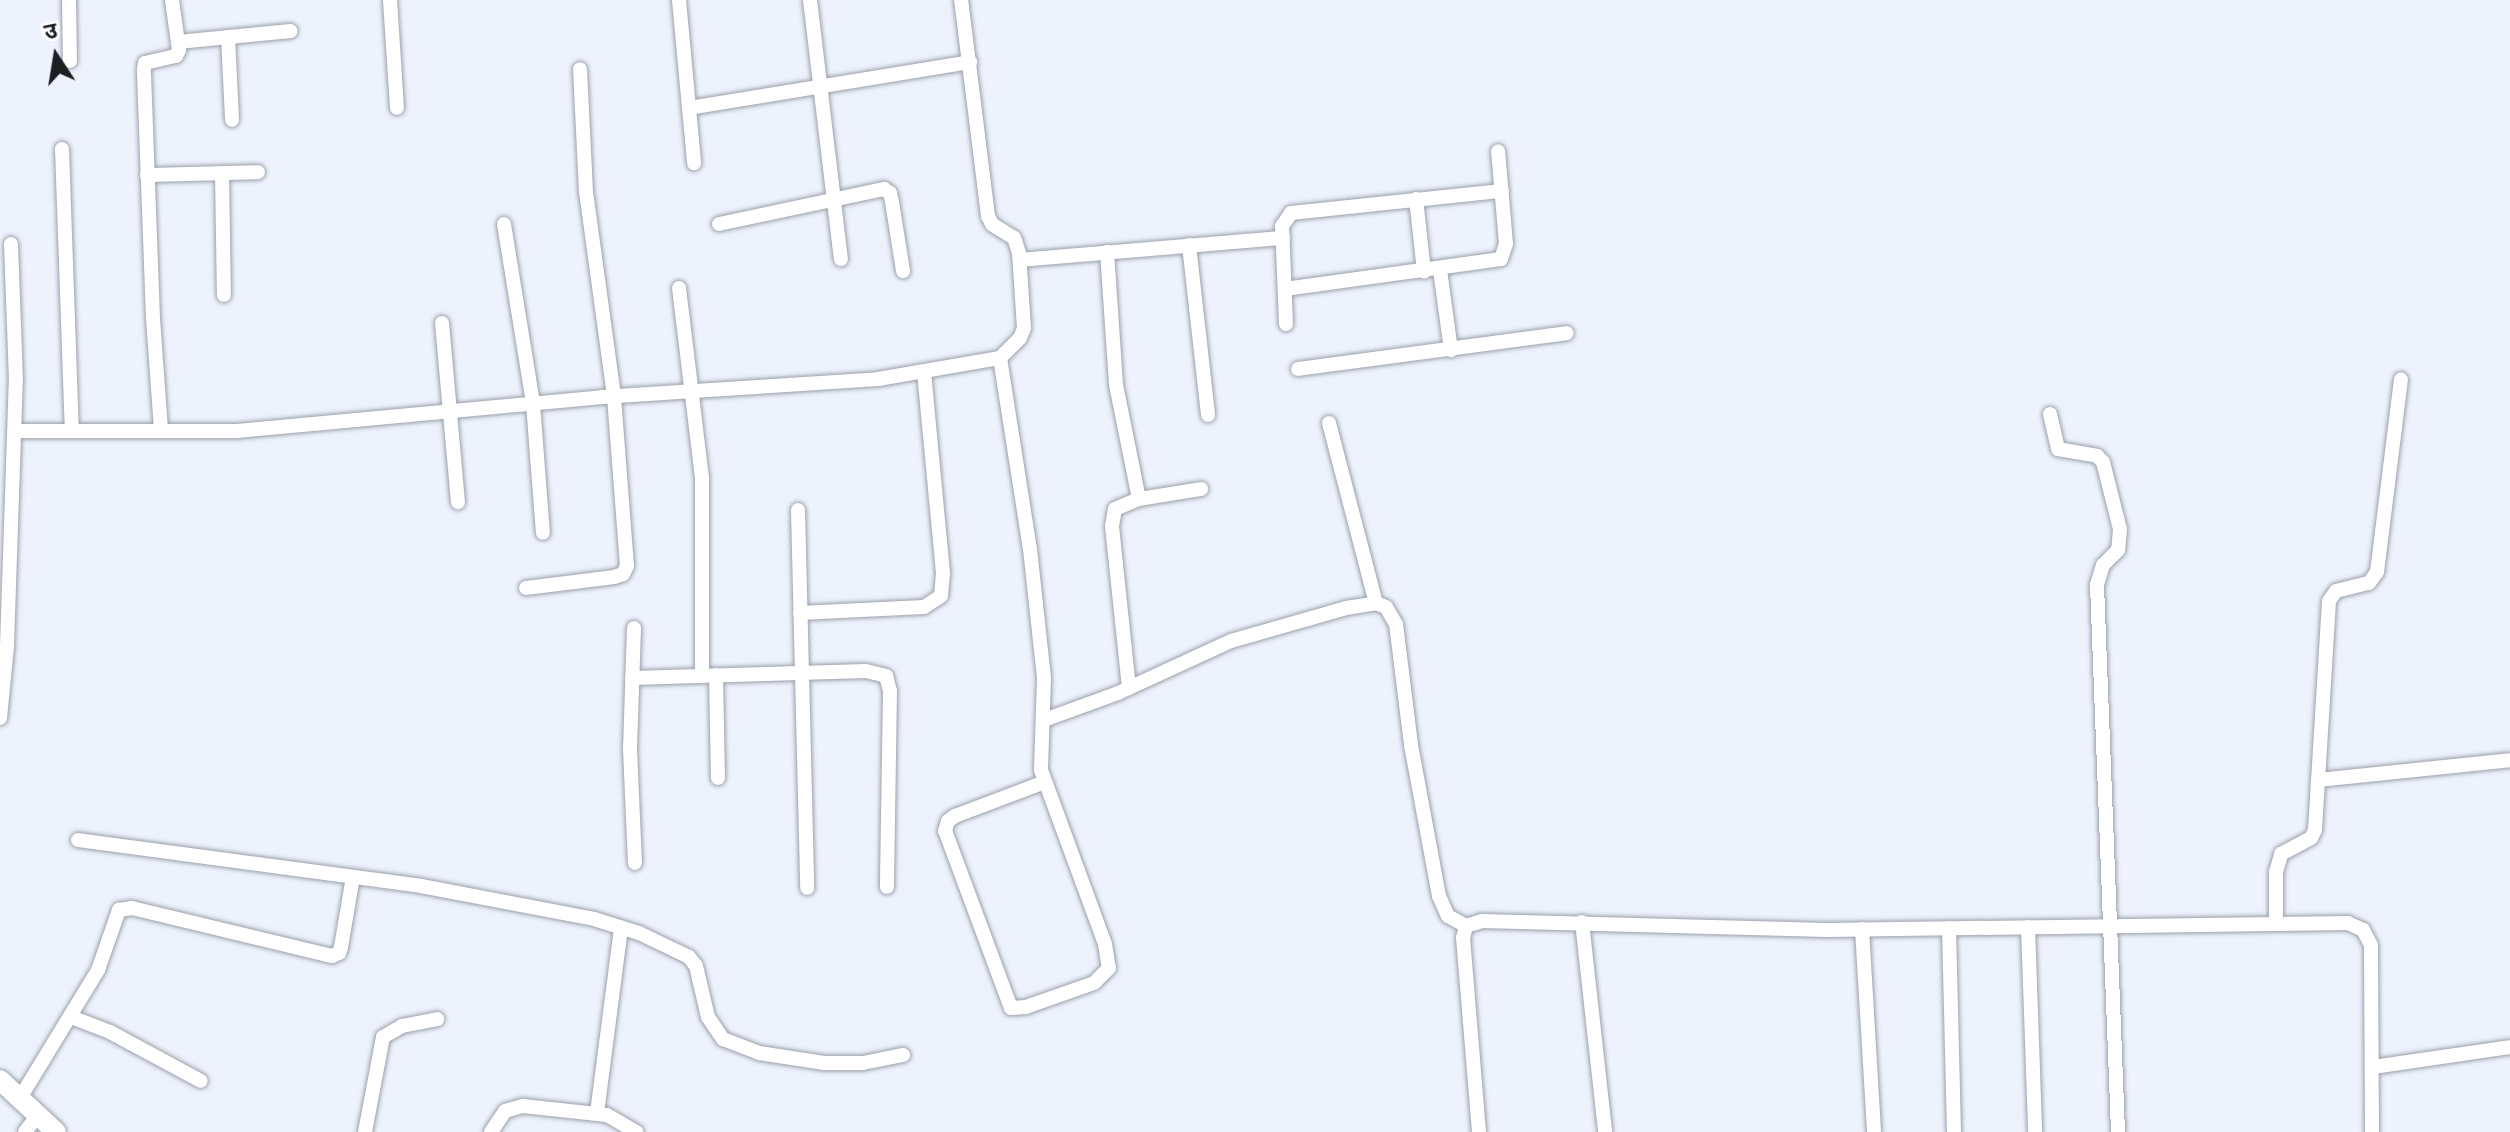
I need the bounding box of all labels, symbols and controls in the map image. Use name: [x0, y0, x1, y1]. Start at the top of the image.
north arrow: [16, 16, 96, 96]
text: उ: [42, 17, 60, 47]

